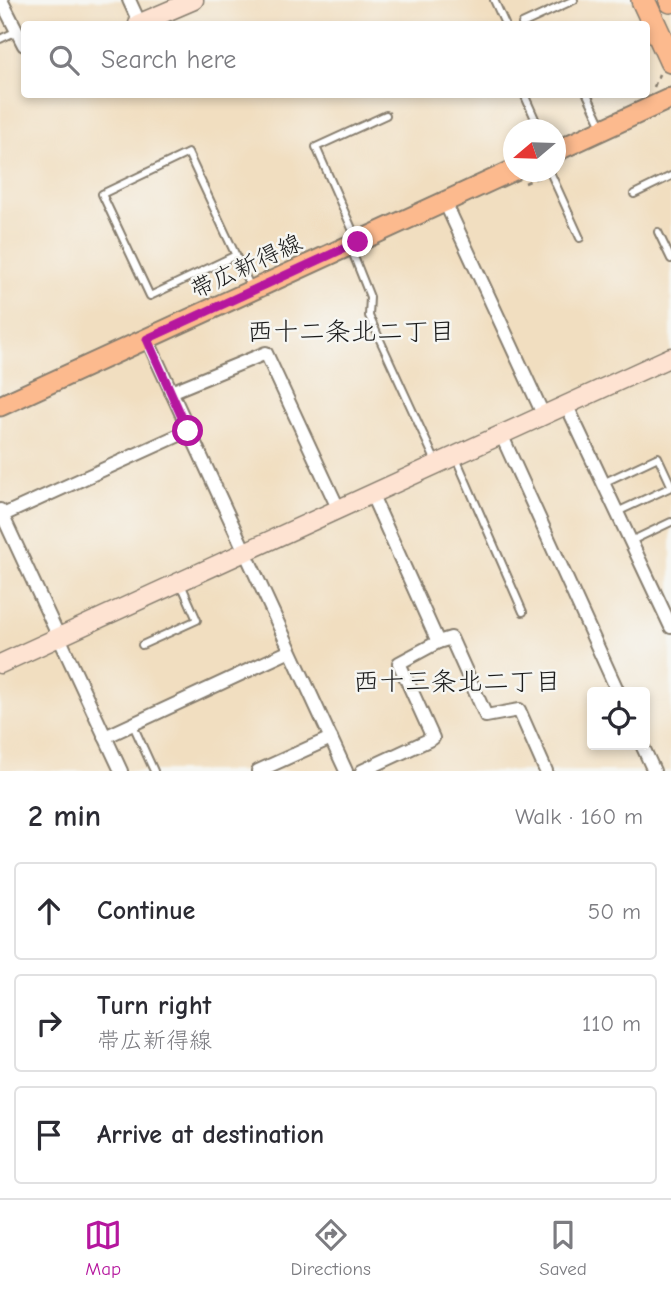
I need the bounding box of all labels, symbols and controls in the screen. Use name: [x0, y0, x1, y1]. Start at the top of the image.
search box: [21, 21, 650, 98]
icon: search: [45, 41, 83, 79]
text: Search here: [101, 45, 236, 75]
north arrow: [503, 119, 566, 182]
route end: [342, 226, 373, 257]
street label: 帯広新得線: [186, 228, 306, 304]
district label: 西十二条北二丁目: [247, 317, 455, 347]
route start: [172, 415, 203, 446]
district label: 西十三条北二丁目: [353, 667, 561, 697]
map controls: [587, 687, 650, 750]
button: locate: [587, 687, 650, 750]
text: 2 min: [28, 799, 101, 834]
text: Walk · 160 m: [515, 803, 643, 830]
icon: ahead: [30, 892, 68, 930]
text: Continue: [97, 896, 195, 926]
text: 50 m: [588, 898, 641, 925]
text: Turn right: [97, 991, 211, 1021]
icon: right: [30, 1004, 68, 1042]
text: 110 m: [582, 1010, 641, 1037]
text: 帯広新得線: [97, 1027, 212, 1054]
icon: arrive: [30, 1116, 68, 1154]
text: Arrive at destination: [97, 1120, 324, 1150]
tab: Map: [84, 1216, 122, 1280]
tab: Directions: [291, 1216, 371, 1280]
tab: Saved: [539, 1216, 587, 1280]

